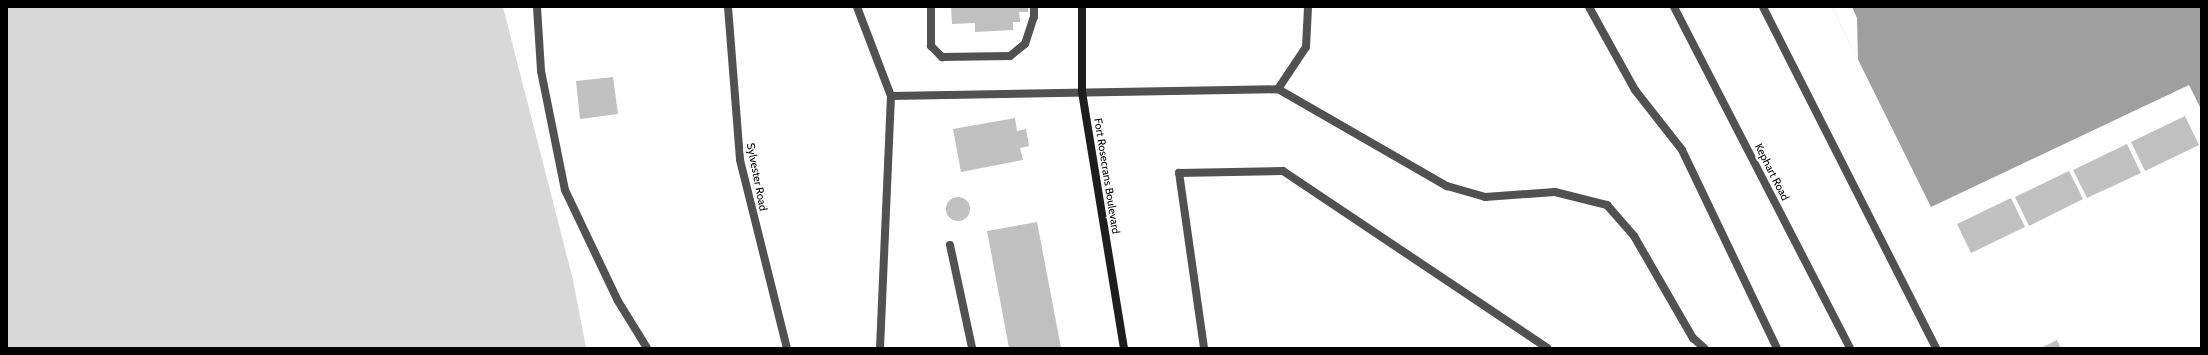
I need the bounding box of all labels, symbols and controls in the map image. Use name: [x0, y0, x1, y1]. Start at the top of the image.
street label: Fort Rosecrans Boulevard: [1091, 117, 1123, 235]
street label: Kephart Road: [1752, 141, 1792, 203]
street label: Sylvester Road: [744, 142, 770, 212]

